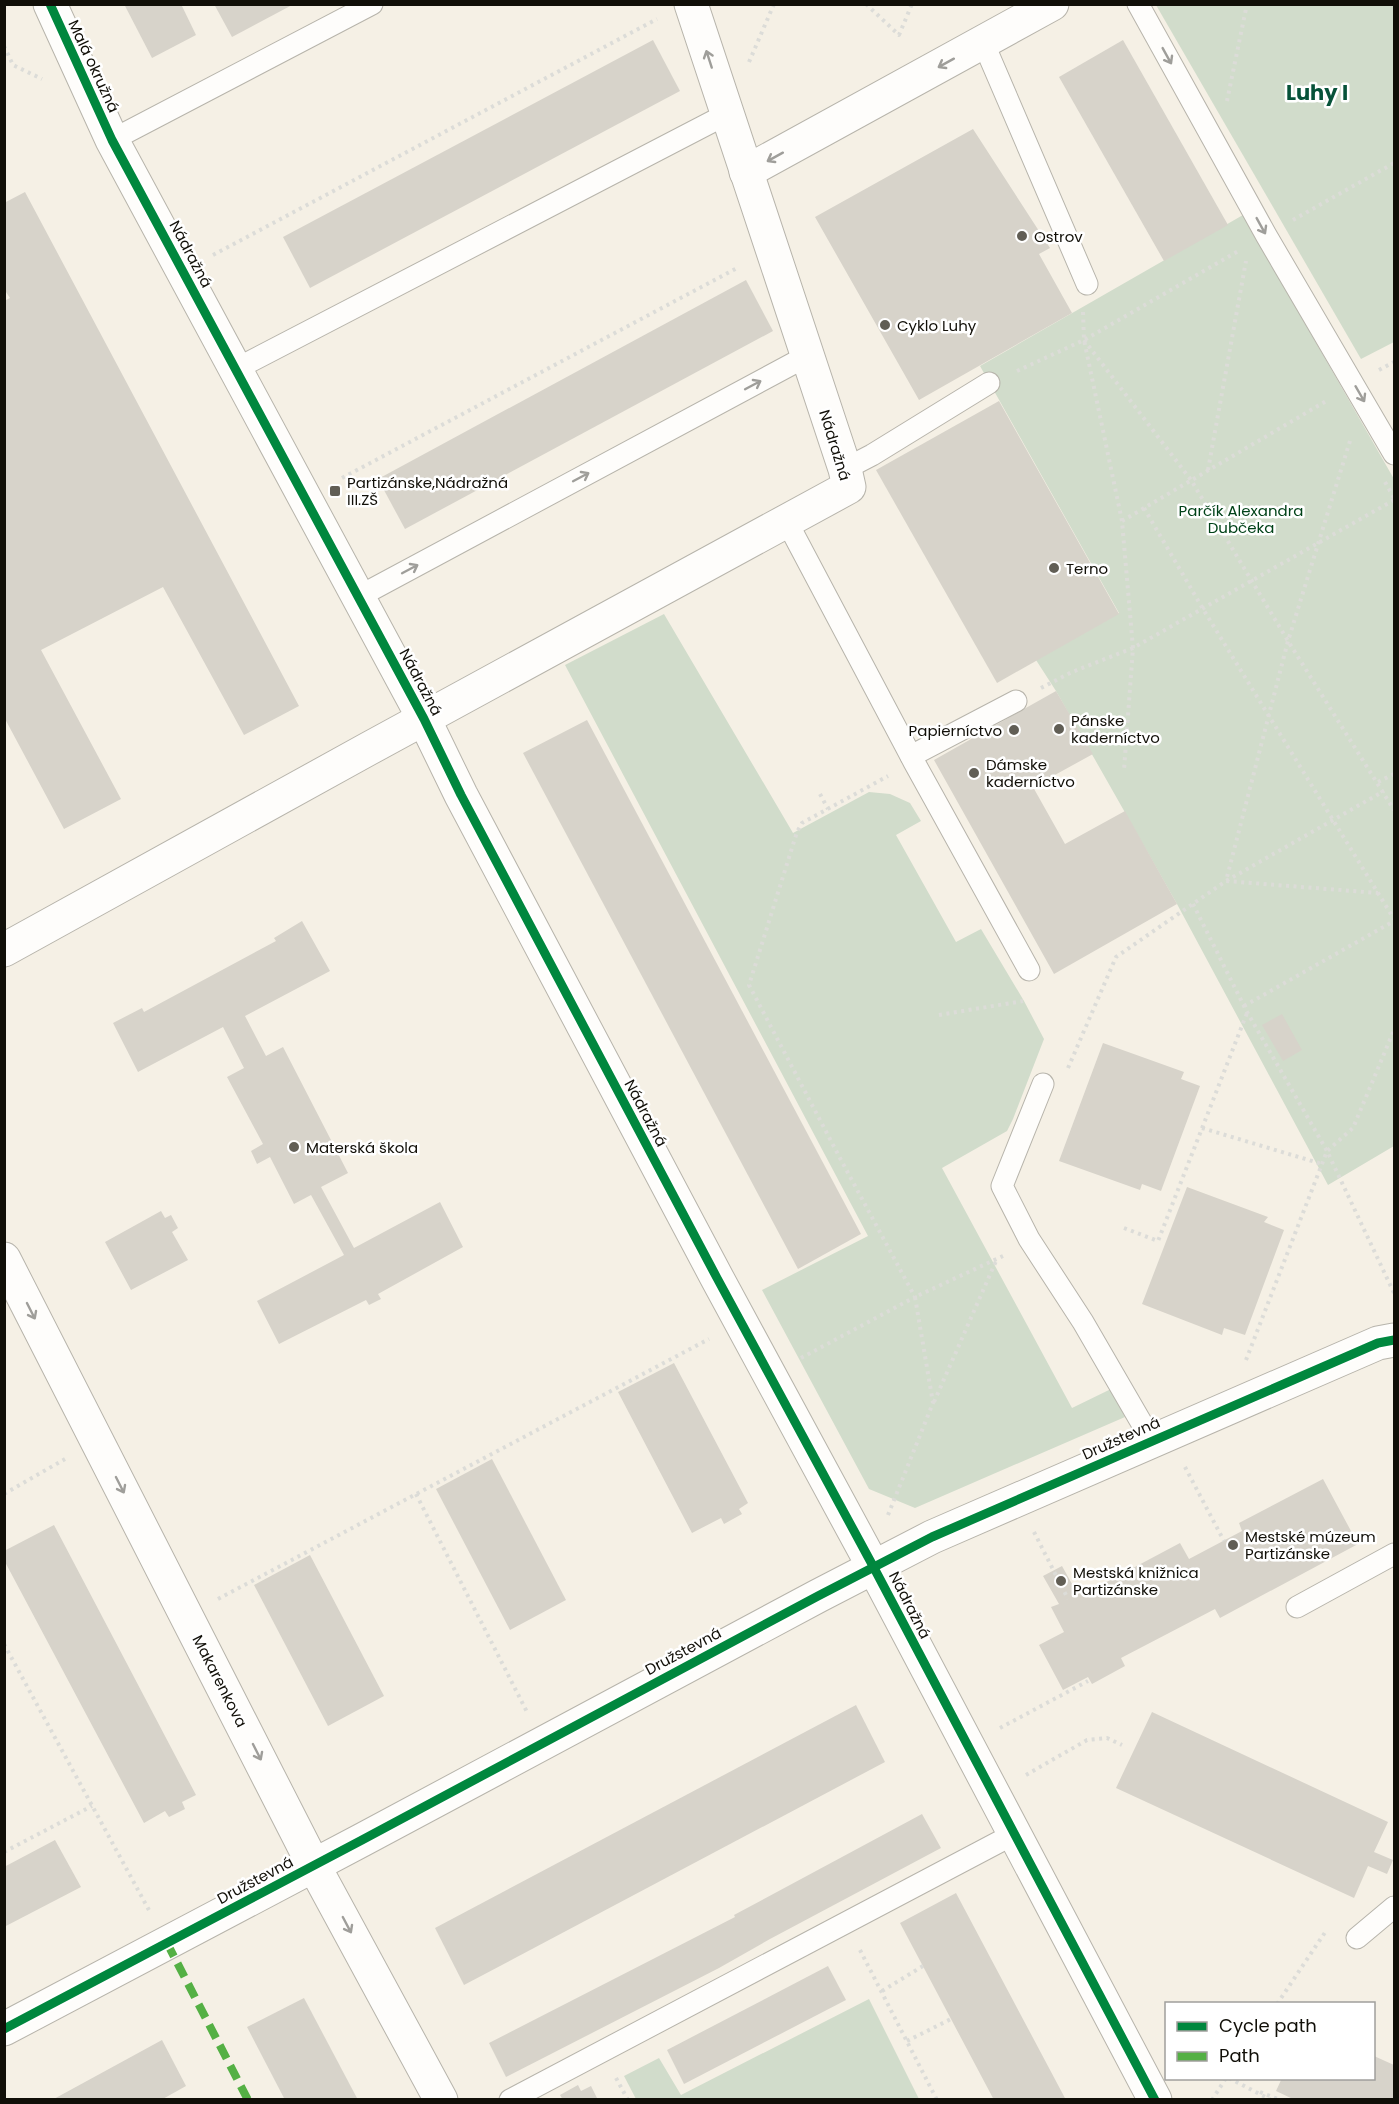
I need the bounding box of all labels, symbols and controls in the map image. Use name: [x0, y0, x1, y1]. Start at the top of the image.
street label: Malá okružná: [63, 16, 125, 116]
one-way arrow: [1161, 47, 1173, 64]
one-way arrow: [702, 50, 713, 69]
one-way arrow: [937, 58, 955, 69]
district label: Luhy I: [1286, 78, 1348, 107]
one-way arrow: [766, 152, 784, 163]
street label: Nádražná: [165, 217, 217, 291]
one-way arrow: [1255, 217, 1267, 234]
place label: Ostrov: [1034, 226, 1083, 247]
marker: Ostrov: [1015, 229, 1029, 243]
place label: Cyklo Luhy: [897, 315, 977, 336]
marker: Cyklo Luhy: [878, 318, 892, 332]
one-way arrow: [744, 379, 761, 391]
one-way arrow: [1354, 386, 1366, 403]
street label: Nádražná: [814, 407, 856, 483]
one-way arrow: [572, 471, 590, 482]
place label: Partizánske,Nádražná III.ZŠ: [347, 472, 508, 510]
marker: Partizánske,Nádražná III.ZŠ: [328, 484, 342, 498]
park label: Parčík Alexandra Dubčeka: [1179, 500, 1303, 538]
place label: Terno: [1066, 558, 1108, 579]
marker: Terno: [1047, 561, 1061, 575]
one-way arrow: [400, 563, 418, 574]
street label: Nádražná: [395, 645, 447, 719]
place label: Pánske kaderníctvo: [1071, 710, 1160, 748]
place label: Papierníctvo: [909, 720, 1002, 741]
marker: Pánske kaderníctvo: [1052, 722, 1066, 736]
marker: Papierníctvo: [1007, 723, 1021, 737]
place label: Dámske kaderníctvo: [986, 754, 1075, 792]
marker: Dámske kaderníctvo: [967, 766, 981, 780]
street label: Nádražná: [620, 1076, 672, 1150]
place label: Materská škola: [306, 1137, 418, 1158]
marker: Materská škola: [287, 1140, 301, 1154]
one-way arrow: [26, 1302, 37, 1320]
street label: Družstevná: [1079, 1411, 1163, 1465]
one-way arrow: [114, 1476, 126, 1493]
place label: Mestské múzeum Partizánske: [1245, 1526, 1376, 1564]
marker: Mestské múzeum Partizánske: [1226, 1538, 1240, 1552]
place label: Mestská knižnica Partizánske: [1073, 1562, 1199, 1600]
street label: Nádražná: [884, 1568, 936, 1642]
marker: Mestská knižnica Partizánske: [1054, 1574, 1068, 1588]
street label: Družstevná: [641, 1622, 725, 1680]
street label: Makarenkova: [188, 1631, 252, 1731]
one-way arrow: [251, 1743, 263, 1761]
street label: Družstevná: [213, 1851, 297, 1909]
one-way arrow: [341, 1916, 353, 1933]
legend: [1165, 2002, 1375, 2080]
text: Cycle path: [1219, 2013, 1317, 2038]
text: Path: [1219, 2043, 1260, 2068]

